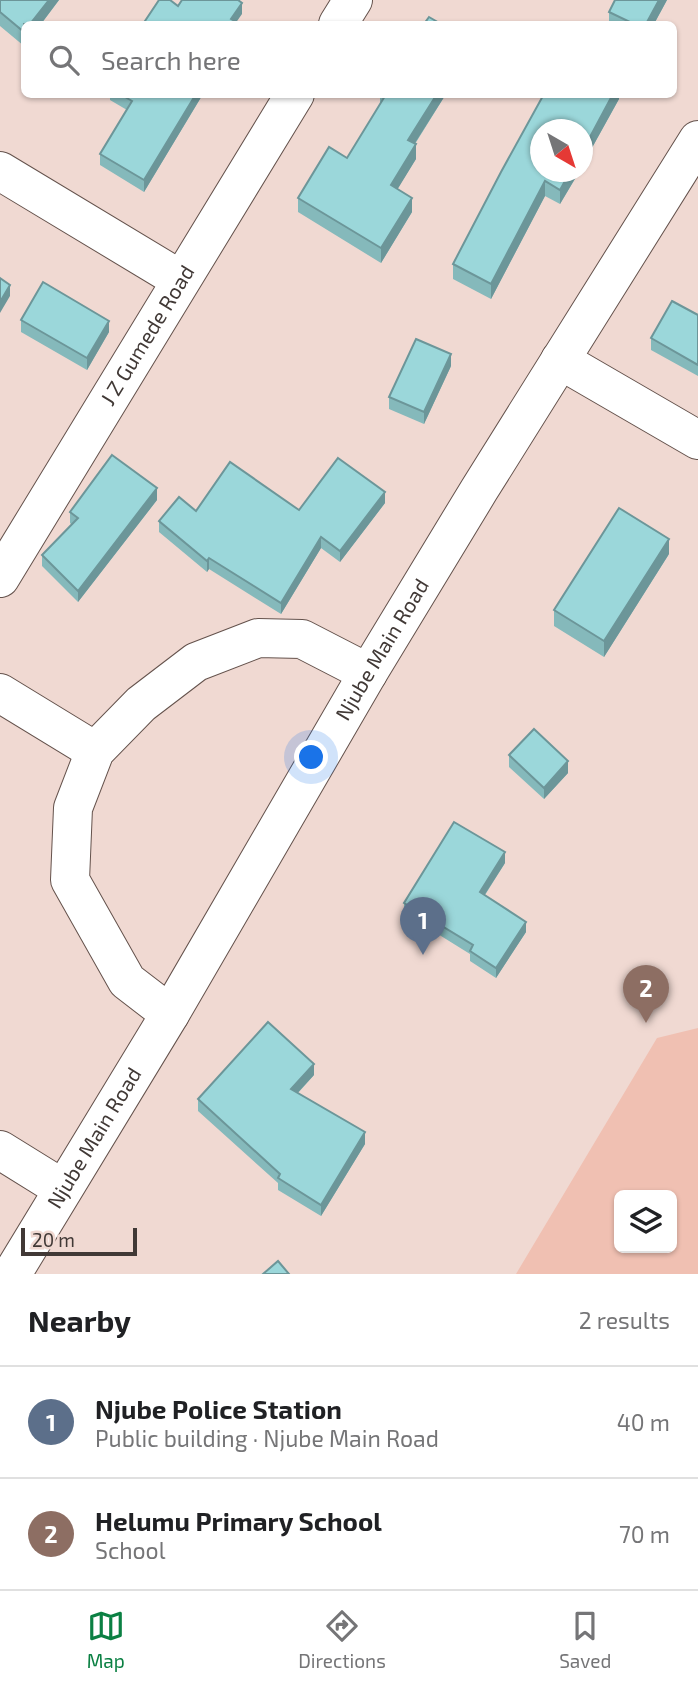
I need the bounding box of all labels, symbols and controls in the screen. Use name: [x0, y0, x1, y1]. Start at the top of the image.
search box: [21, 21, 677, 98]
icon: search: [45, 41, 83, 79]
text: Search here: [101, 44, 241, 75]
north arrow: [530, 119, 593, 182]
street label: J Z Gumede Road: [94, 260, 199, 409]
street label: Njube Main Road: [329, 574, 433, 724]
your location: [294, 740, 328, 774]
pin: 1: [400, 897, 446, 955]
pin: 2: [623, 965, 669, 1023]
street label: Njube Main Road: [41, 1062, 146, 1212]
map controls: [614, 1190, 677, 1253]
button: layers: [614, 1190, 677, 1253]
scale bar: [21, 1225, 136, 1257]
text: 20 m: [32, 1228, 75, 1251]
text: Nearby: [28, 1302, 131, 1338]
text: 2 results: [579, 1306, 670, 1334]
text: Njube Police Station: [95, 1393, 342, 1424]
text: 1: [46, 1408, 56, 1436]
text: 40 m: [617, 1408, 670, 1436]
text: Public building · Njube Main Road: [95, 1424, 439, 1452]
text: Helumu Primary School: [95, 1505, 382, 1536]
text: 2: [44, 1520, 58, 1548]
text: 70 m: [619, 1520, 670, 1548]
text: School: [95, 1536, 165, 1564]
tab: Map: [87, 1607, 125, 1672]
tab: Directions: [298, 1607, 386, 1672]
tab: Saved: [559, 1607, 611, 1672]

